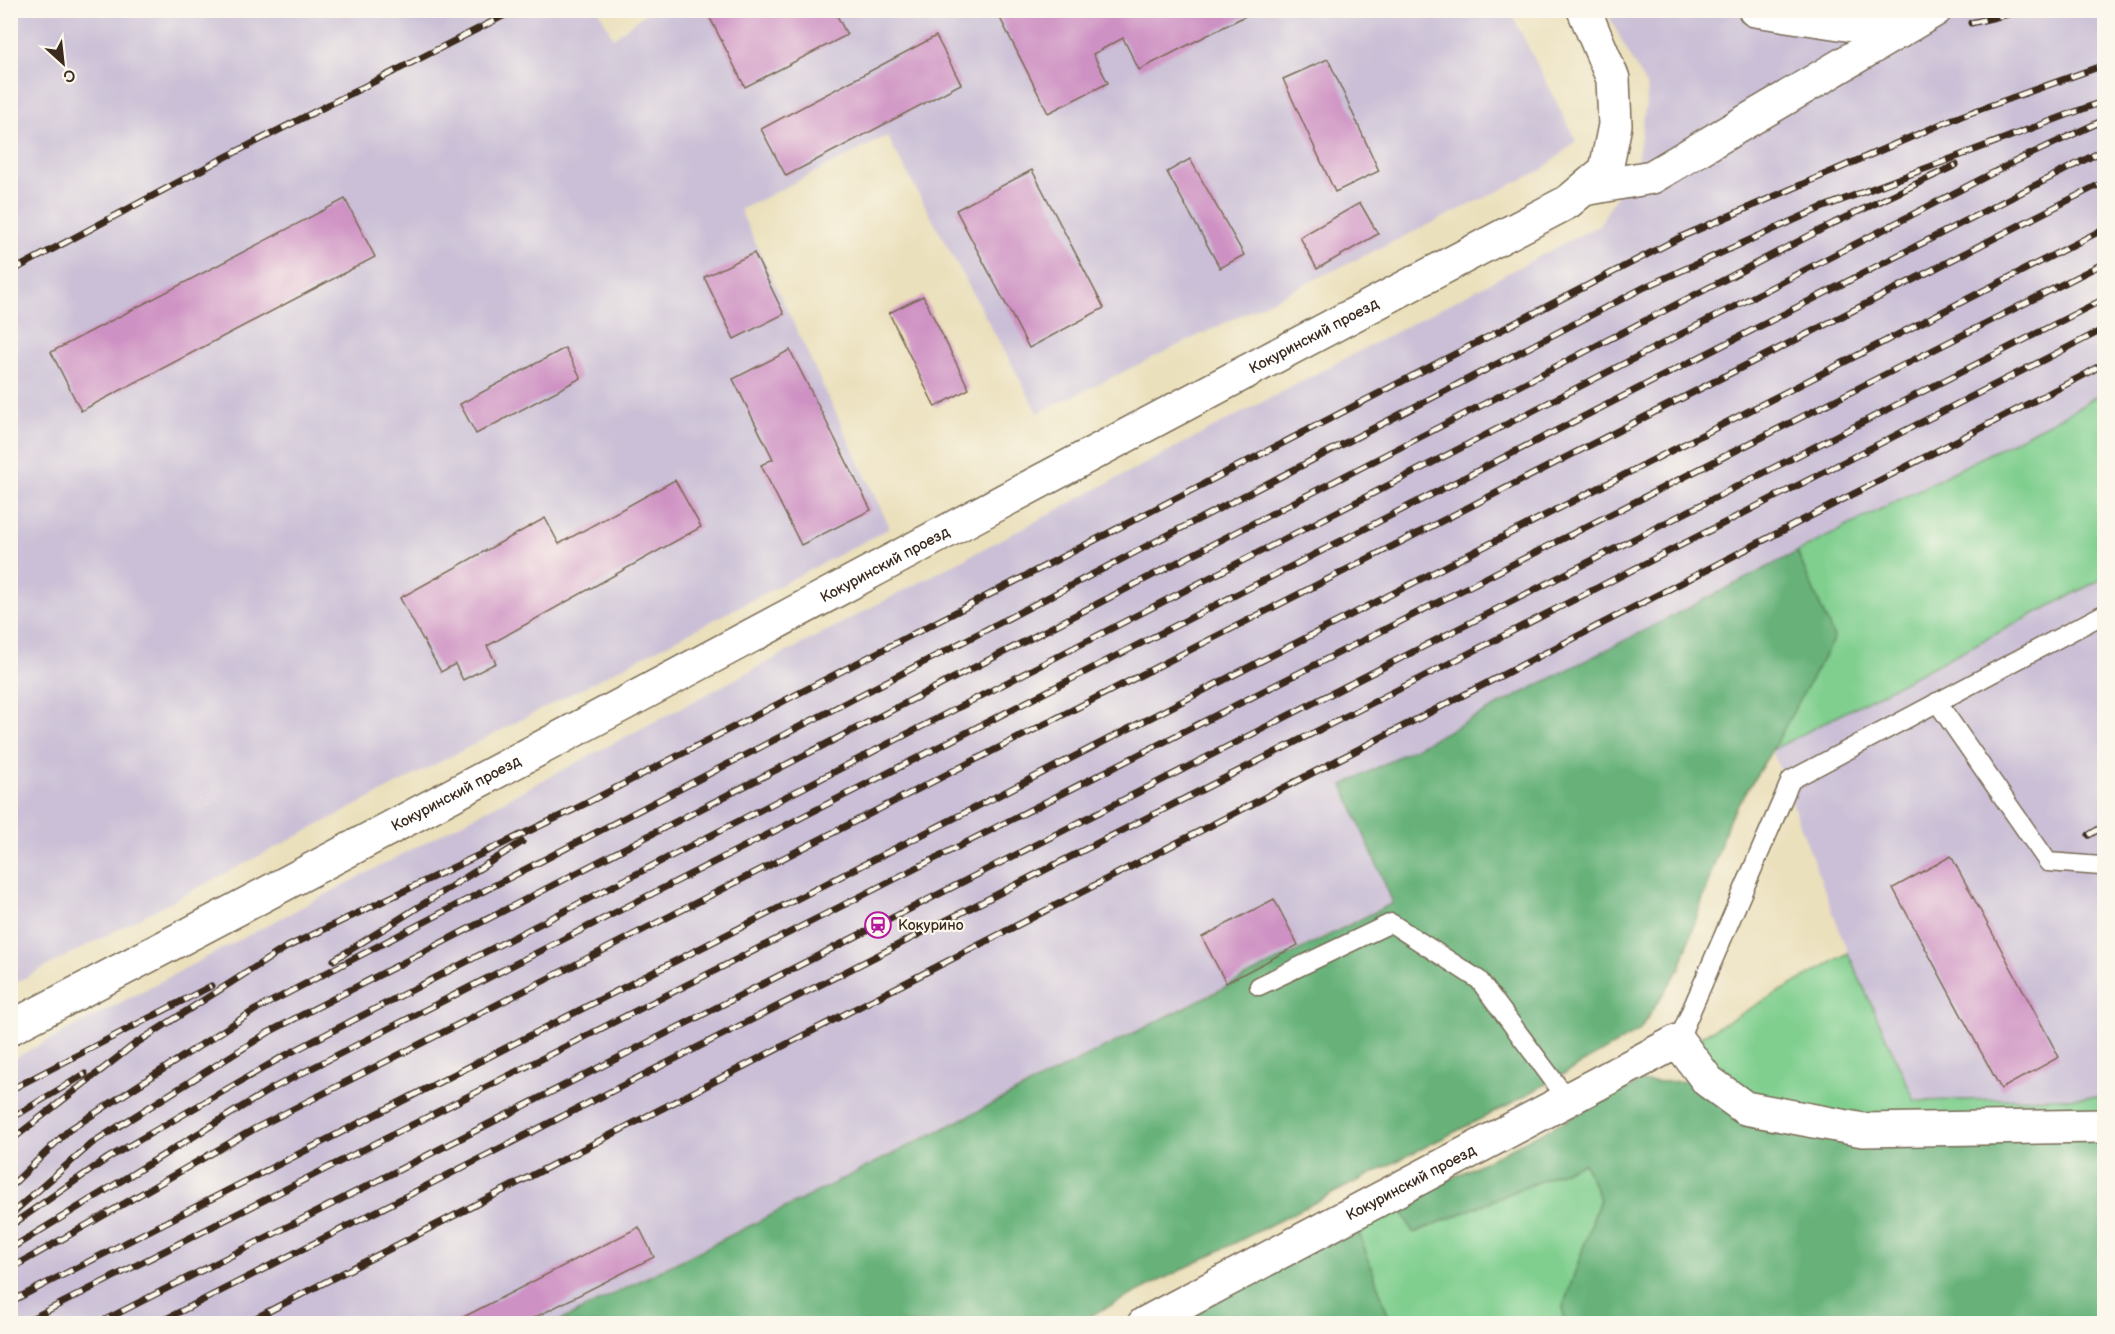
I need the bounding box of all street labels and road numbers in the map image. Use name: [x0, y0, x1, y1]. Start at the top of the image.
street label: Кокуринский проезд: [1246, 294, 1382, 378]
street label: Кокуринский проезд: [817, 522, 953, 607]
street label: Кокуринский проезд: [388, 751, 524, 835]
street label: Кокуринский проезд: [1343, 1141, 1479, 1225]

